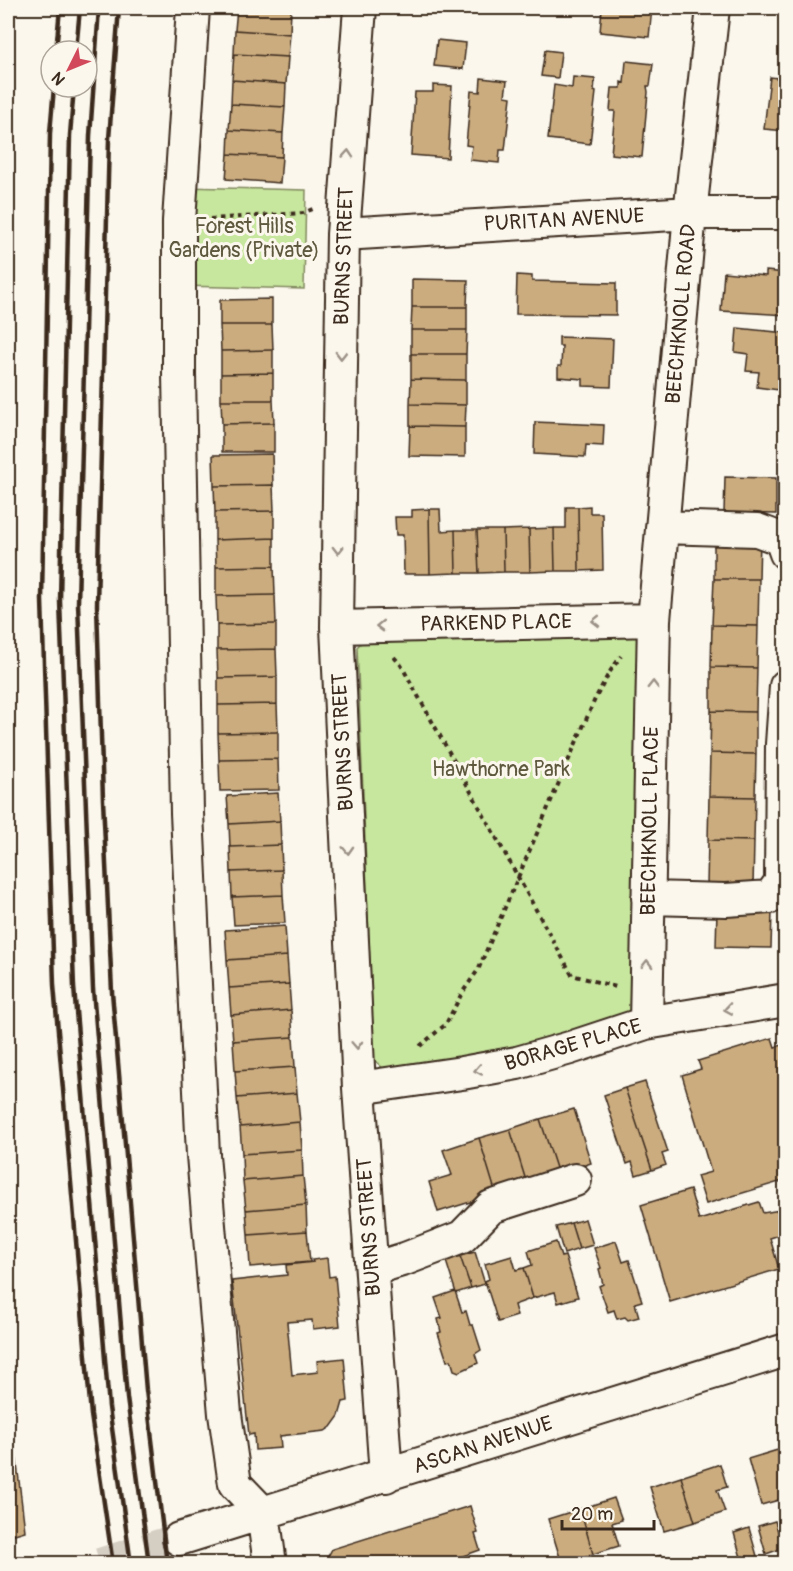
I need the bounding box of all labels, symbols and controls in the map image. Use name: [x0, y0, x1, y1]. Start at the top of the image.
north arrow: [39, 39, 99, 99]
text: N: [48, 68, 70, 89]
one-way arrow: [342, 150, 355, 159]
street label: BURNS STREET: [328, 186, 360, 326]
street label: PURITAN AVENUE: [483, 202, 645, 238]
park label: Forest Hills Gardens (Private): [168, 213, 320, 264]
street label: BEECHKNOLL ROAD: [660, 223, 702, 405]
one-way arrow: [335, 351, 347, 360]
one-way arrow: [332, 546, 345, 555]
street label: PARKEND PLACE: [420, 608, 572, 638]
one-way arrow: [591, 615, 600, 627]
one-way arrow: [375, 620, 384, 632]
street label: BURNS STREET: [326, 672, 360, 812]
one-way arrow: [647, 681, 659, 690]
street label: BEECHKNOLL PLACE: [635, 726, 665, 916]
park label: Hawthorne Park: [432, 756, 570, 783]
one-way arrow: [342, 845, 355, 854]
one-way arrow: [641, 960, 654, 969]
one-way arrow: [723, 1003, 732, 1015]
street label: BORAGE PLACE: [501, 1013, 645, 1077]
one-way arrow: [351, 1040, 364, 1049]
one-way arrow: [473, 1064, 482, 1076]
street label: BURNS STREET: [351, 1157, 387, 1297]
street label: ASCAN AVENUE: [410, 1410, 556, 1480]
scale bar: [562, 1493, 654, 1531]
text: 20 m: [571, 1503, 613, 1526]

